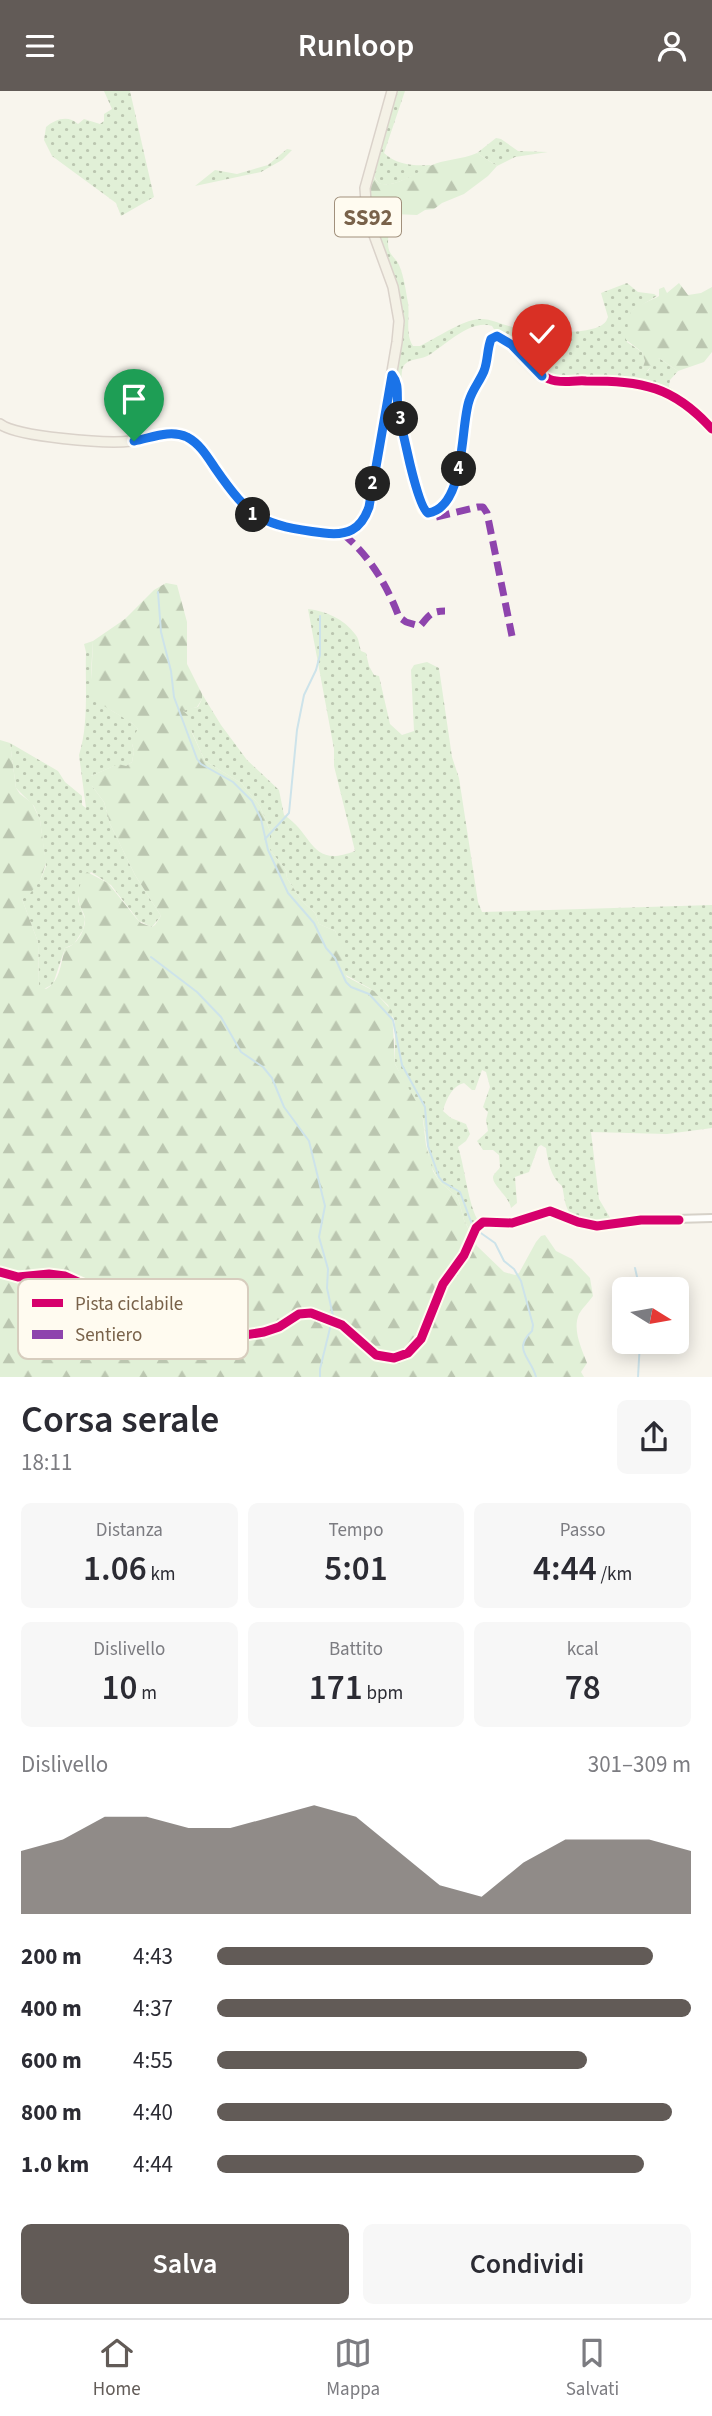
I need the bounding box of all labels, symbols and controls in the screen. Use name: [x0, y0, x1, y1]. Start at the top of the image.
text: Runloop: [298, 23, 414, 69]
icon: menu: [21, 27, 59, 65]
icon: person: [653, 27, 691, 65]
road number: SS92: [335, 197, 401, 237]
pin: [512, 304, 572, 376]
icon: check: [523, 315, 561, 353]
pin: [104, 369, 164, 441]
icon: arrive: [115, 380, 153, 418]
pin: 3: [384, 401, 418, 437]
text: 3: [395, 405, 406, 432]
pin: 4: [442, 451, 476, 487]
text: 4: [453, 455, 464, 482]
pin: 2: [356, 467, 390, 501]
text: 2: [367, 470, 378, 497]
pin: 1: [236, 497, 270, 533]
text: 1: [247, 501, 258, 528]
north arrow: [612, 1277, 690, 1355]
map controls: [612, 1277, 689, 1354]
legend: [18, 1279, 248, 1359]
text: Pista ciclabile: [75, 1291, 183, 1318]
text: Sentiero: [75, 1322, 142, 1349]
text: Corsa serale: [21, 1393, 219, 1447]
button: share: [617, 1400, 691, 1474]
text: 18:11: [21, 1446, 72, 1479]
text: Distanza: [96, 1517, 163, 1544]
text: Tempo: [329, 1517, 383, 1544]
text: Passo: [560, 1517, 606, 1544]
text: 1.06: [83, 1544, 147, 1594]
text: 5:01: [324, 1544, 388, 1594]
text: 4:44: [533, 1544, 597, 1594]
text: km: [147, 1561, 176, 1588]
text: /km: [597, 1561, 632, 1588]
text: Dislivello: [93, 1636, 165, 1663]
text: Battito: [329, 1636, 383, 1663]
text: kcal: [567, 1636, 599, 1663]
text: 10: [102, 1663, 138, 1713]
text: 171: [309, 1663, 363, 1713]
text: 78: [565, 1663, 601, 1713]
text: m: [138, 1680, 157, 1707]
text: bpm: [363, 1680, 403, 1707]
text: Dislivello: [21, 1748, 108, 1781]
text: 301–309 m: [588, 1748, 691, 1781]
text: 200 m: [21, 1940, 82, 1973]
text: 4:43: [133, 1940, 173, 1973]
text: 400 m: [21, 1992, 82, 2025]
text: 4:37: [133, 1992, 173, 2025]
text: 600 m: [21, 2044, 82, 2077]
text: 4:55: [133, 2044, 173, 2077]
text: 800 m: [21, 2096, 82, 2129]
text: 4:40: [133, 2096, 173, 2129]
text: 1.0 km: [21, 2148, 89, 2181]
text: 4:44: [133, 2148, 173, 2181]
button: Salva: [21, 2224, 349, 2304]
button: Condividi: [363, 2224, 691, 2304]
tab: Home: [93, 2334, 141, 2403]
tab: Mappa: [326, 2334, 380, 2403]
tab: Salvati: [566, 2334, 619, 2403]

